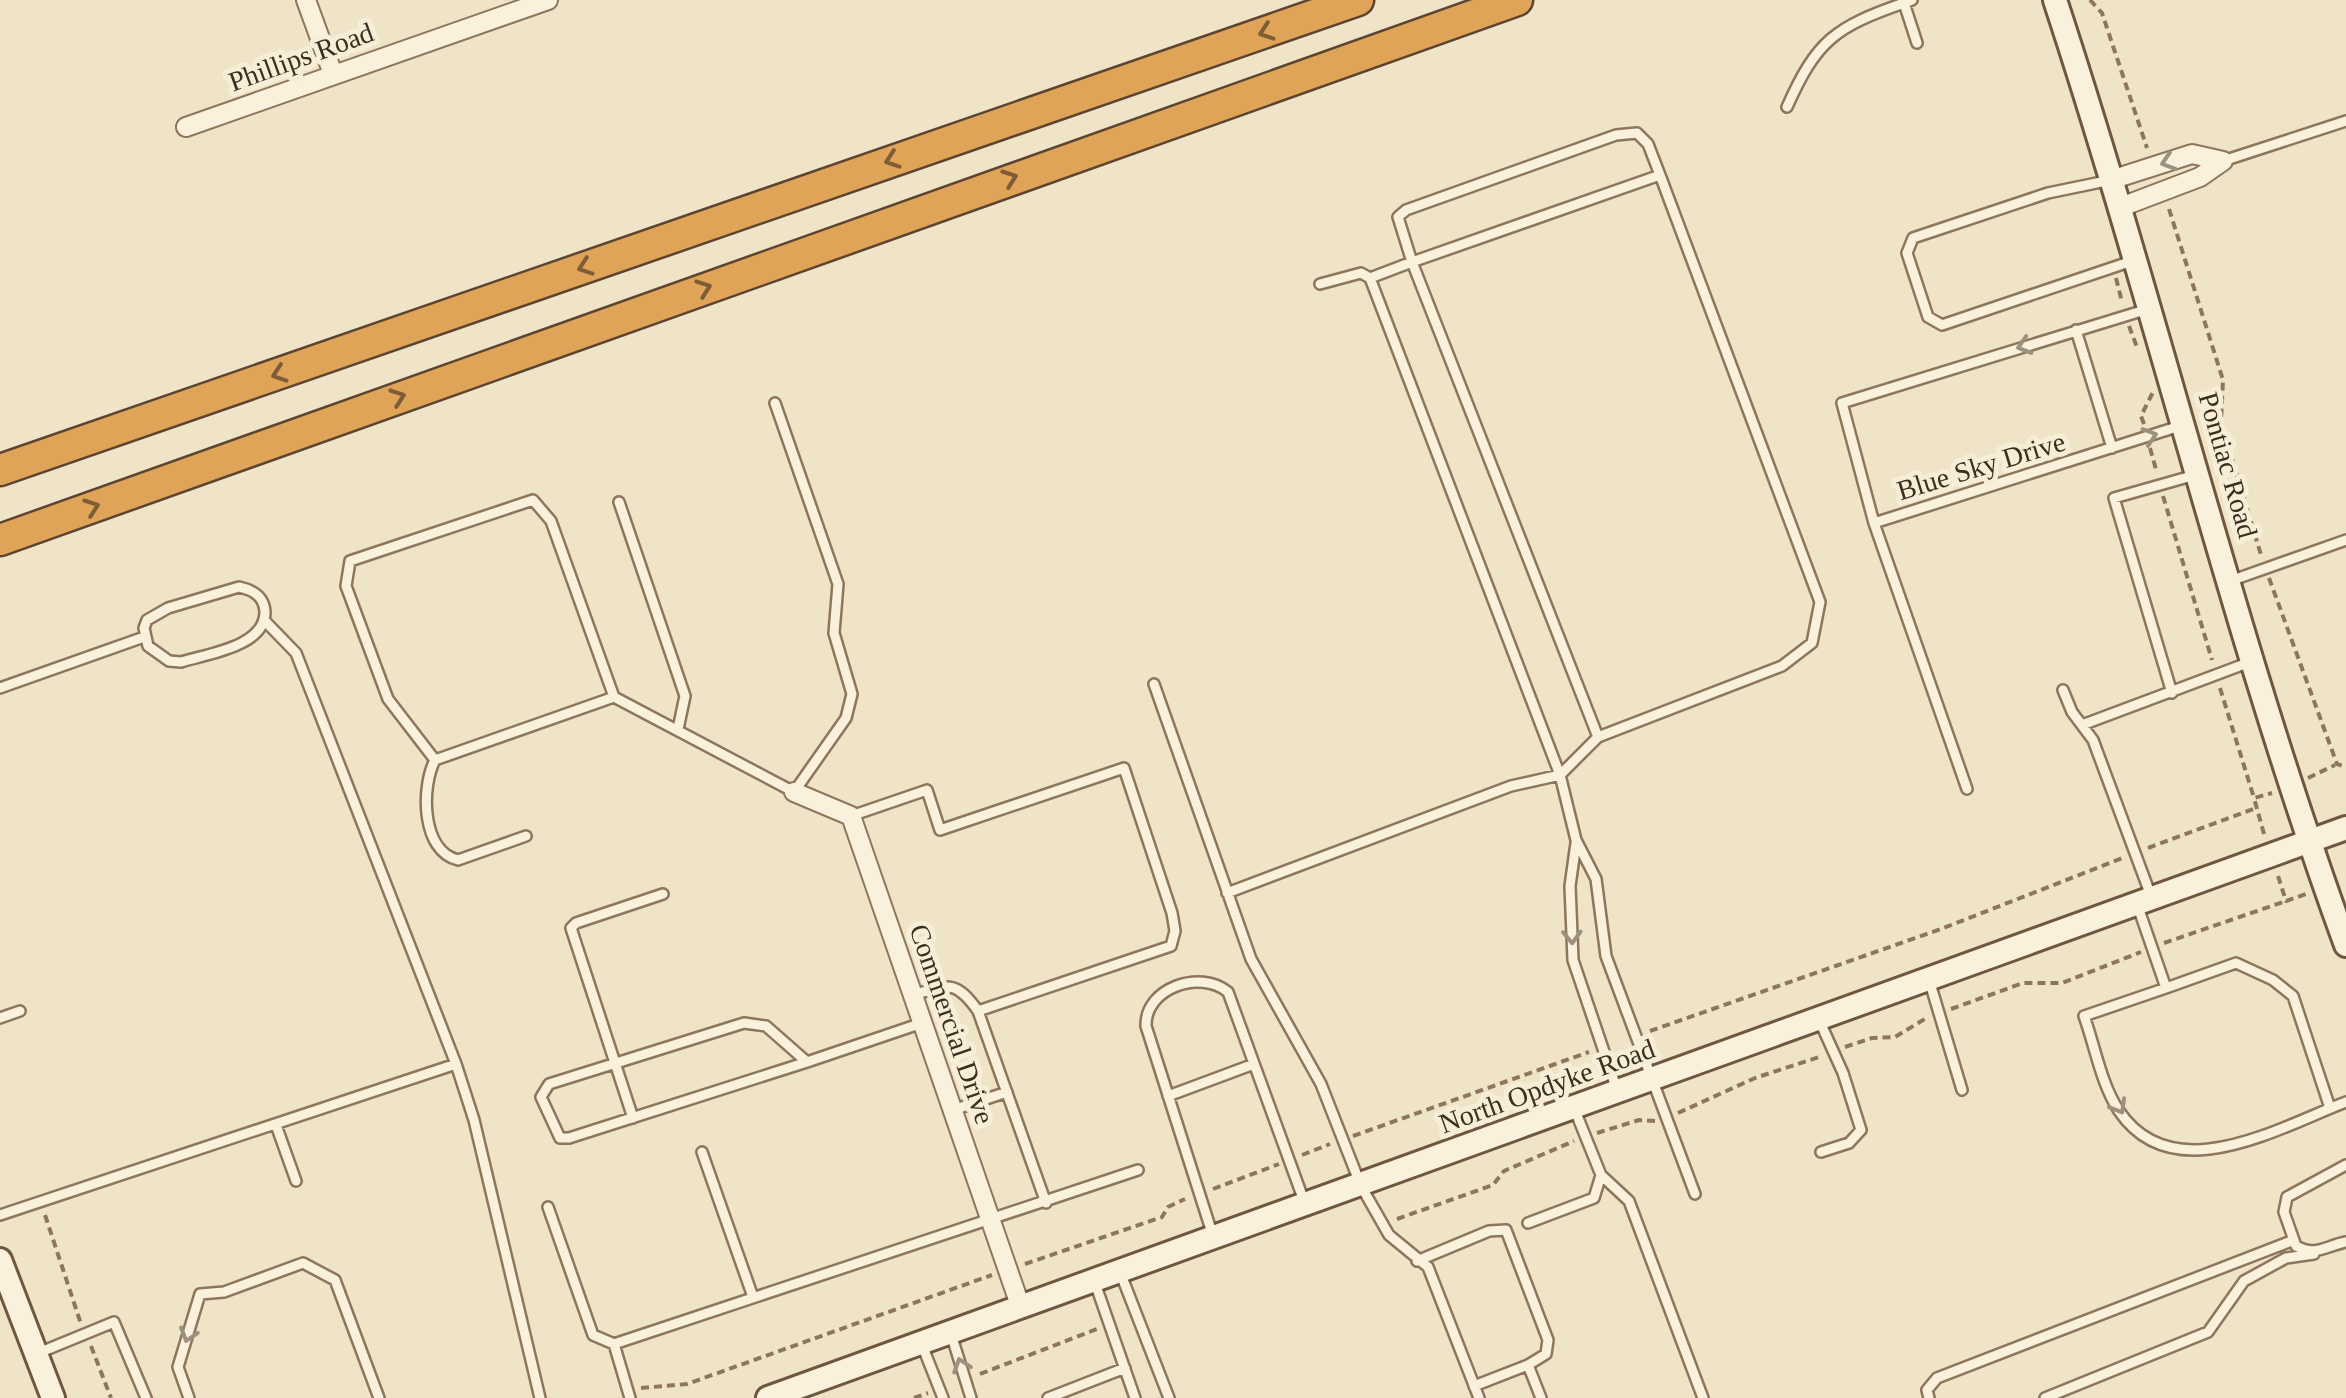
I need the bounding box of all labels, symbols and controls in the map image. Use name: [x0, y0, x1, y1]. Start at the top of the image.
street label: Phillips Road: [224, 16, 378, 98]
one-way arrow: [1258, 20, 1275, 41]
one-way arrow: [885, 148, 902, 168]
one-way arrow: [2160, 150, 2177, 170]
one-way arrow: [1000, 169, 1017, 190]
one-way arrow: [578, 255, 595, 276]
one-way arrow: [694, 279, 711, 299]
one-way arrow: [2016, 334, 2033, 355]
one-way arrow: [271, 363, 288, 383]
one-way arrow: [388, 388, 405, 409]
street label: Pontiac Road: [2192, 389, 2264, 541]
street label: Blue Sky Drive: [1893, 426, 2069, 506]
one-way arrow: [2141, 427, 2158, 447]
one-way arrow: [82, 498, 99, 519]
street label: Commercial Drive: [903, 920, 1001, 1128]
one-way arrow: [1562, 930, 1583, 946]
street label: North Opdyke Road: [1435, 1033, 1659, 1139]
one-way arrow: [2106, 1096, 2126, 1114]
one-way arrow: [179, 1325, 200, 1342]
one-way arrow: [952, 1358, 972, 1375]

